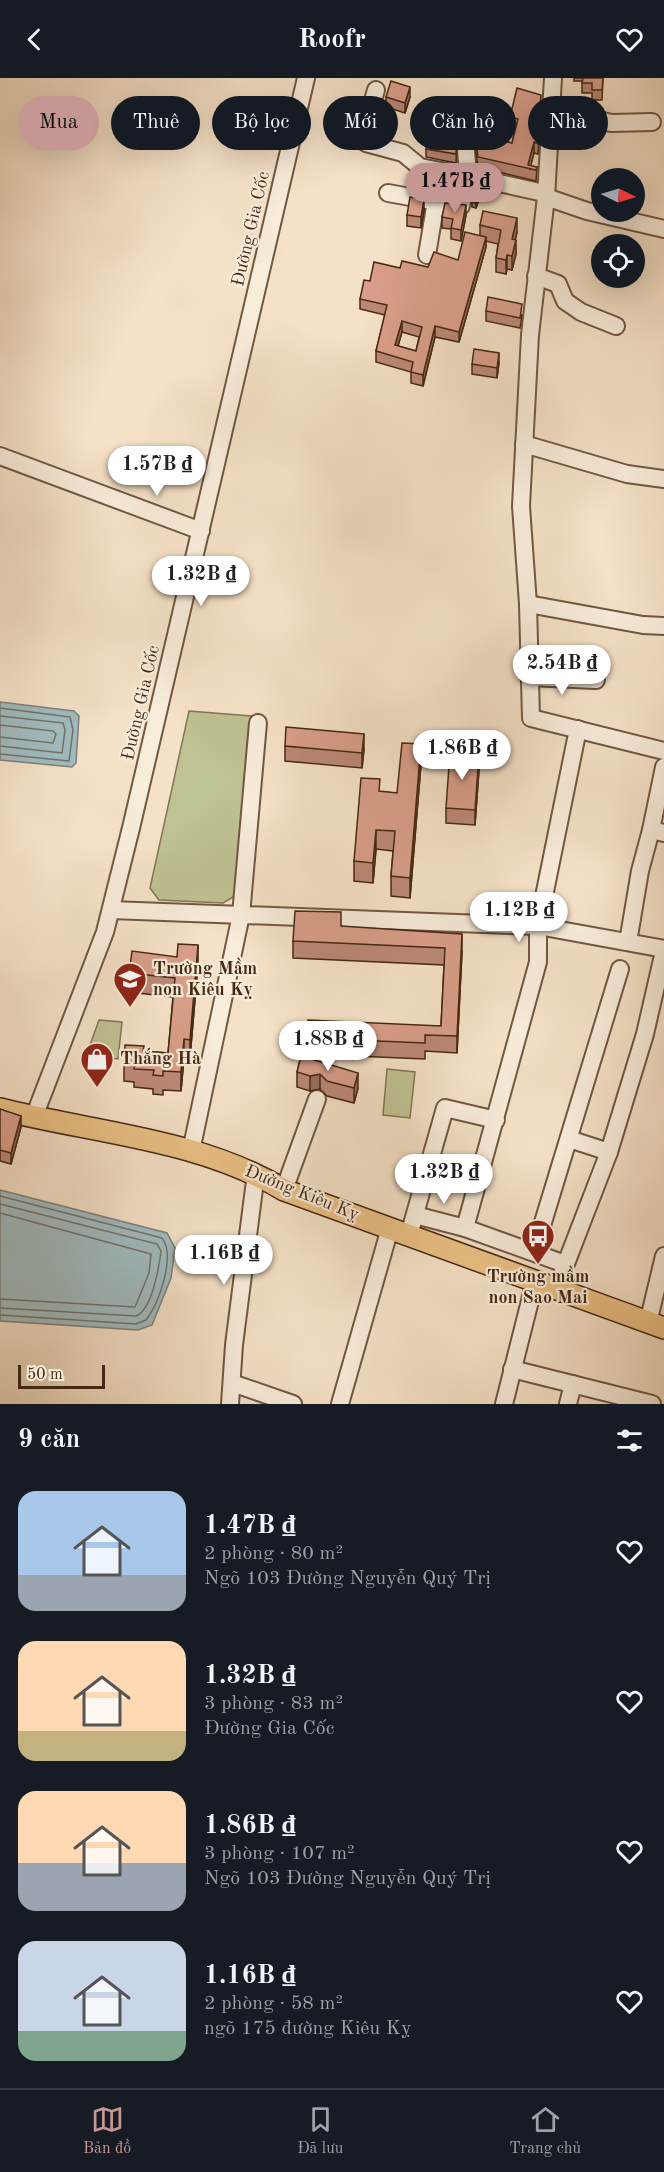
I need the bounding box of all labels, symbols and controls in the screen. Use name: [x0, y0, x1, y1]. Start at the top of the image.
icon: back: [18, 23, 51, 56]
icon: heart: [613, 23, 646, 56]
text: Roofr: [298, 26, 366, 53]
chip: Mua: [18, 96, 99, 150]
chip: Thuê: [111, 96, 200, 150]
chip: Bộ lọc: [212, 96, 311, 150]
chip: Mới: [323, 96, 398, 150]
chip: Căn hộ: [410, 96, 516, 150]
chip: Nhà: [528, 96, 608, 150]
pin: 1.47B ₫: [400, 163, 510, 214]
north arrow: [591, 168, 645, 222]
map controls: [591, 168, 645, 288]
street label: Đường Gia Cốc: [228, 169, 273, 288]
text: 1.47B ₫: [420, 172, 490, 192]
button: locate: [591, 234, 645, 288]
pin: 1.57B ₫: [102, 446, 212, 497]
text: 1.57B ₫: [122, 455, 192, 475]
pin: 1.32B ₫: [146, 556, 256, 607]
text: 1.32B ₫: [166, 565, 236, 585]
street label: Đường Gia Cốc: [118, 643, 163, 762]
pin: 2.54B ₫: [507, 645, 617, 696]
text: 2.54B ₫: [527, 654, 597, 674]
pin: 1.86B ₫: [407, 730, 517, 781]
text: 1.86B ₫: [427, 739, 497, 759]
pin: 1.12B ₫: [464, 892, 574, 943]
text: 1.12B ₫: [484, 901, 554, 921]
place label: Trường Mầm non Kiêu Kỵ: [153, 957, 257, 999]
school or university icon: Trường Mầm non Kiêu Kỵ: [112, 961, 148, 1008]
pin: 1.88B ₫: [273, 1021, 383, 1072]
text: 1.88B ₫: [293, 1030, 363, 1050]
shop icon: Thắng Hà: [79, 1041, 115, 1088]
place label: Thắng Hà: [120, 1047, 201, 1068]
pin: 1.32B ₫: [389, 1154, 499, 1205]
street label: Đường Kiêu Kỵ: [242, 1162, 362, 1224]
text: 1.32B ₫: [409, 1163, 479, 1183]
bus stop icon: Trường mầm non Sao Mai: [520, 1218, 556, 1265]
pin: 1.16B ₫: [169, 1235, 279, 1286]
text: 1.16B ₫: [189, 1244, 259, 1264]
place label: Trường mầm non Sao Mai: [487, 1265, 589, 1307]
scale bar: [18, 1362, 105, 1390]
text: 50 m: [27, 1367, 63, 1383]
icon: filters: [613, 1424, 646, 1457]
text: 9 căn: [18, 1427, 80, 1453]
text: 1.47B ₫: [204, 1513, 296, 1539]
icon: home: [66, 1515, 138, 1587]
icon: heart: [613, 1535, 646, 1568]
text: 2 phòng · 80 m²: [204, 1544, 343, 1564]
text: Ngõ 103 Đường Nguyễn Quý Trị: [204, 1569, 491, 1589]
text: 1.32B ₫: [204, 1663, 296, 1689]
icon: home: [66, 1665, 138, 1737]
icon: heart: [613, 1685, 646, 1718]
text: 3 phòng · 83 m²: [204, 1694, 343, 1714]
text: Đường Gia Cốc: [204, 1719, 334, 1739]
text: 1.86B ₫: [204, 1813, 296, 1839]
icon: home: [66, 1815, 138, 1887]
icon: heart: [613, 1835, 646, 1868]
text: 3 phòng · 107 m²: [204, 1844, 355, 1864]
text: Ngõ 103 Đường Nguyễn Quý Trị: [204, 1869, 491, 1889]
text: 1.16B ₫: [204, 1963, 296, 1989]
icon: home: [66, 1965, 138, 2037]
icon: heart: [613, 1985, 646, 2018]
text: 2 phòng · 58 m²: [204, 1994, 343, 2014]
text: ngõ 175 đường Kiêu Kỵ: [204, 2019, 411, 2039]
tab: Bản đồ: [83, 2103, 131, 2159]
tab: Đã lưu: [297, 2103, 343, 2159]
tab: Trang chủ: [509, 2103, 581, 2159]

